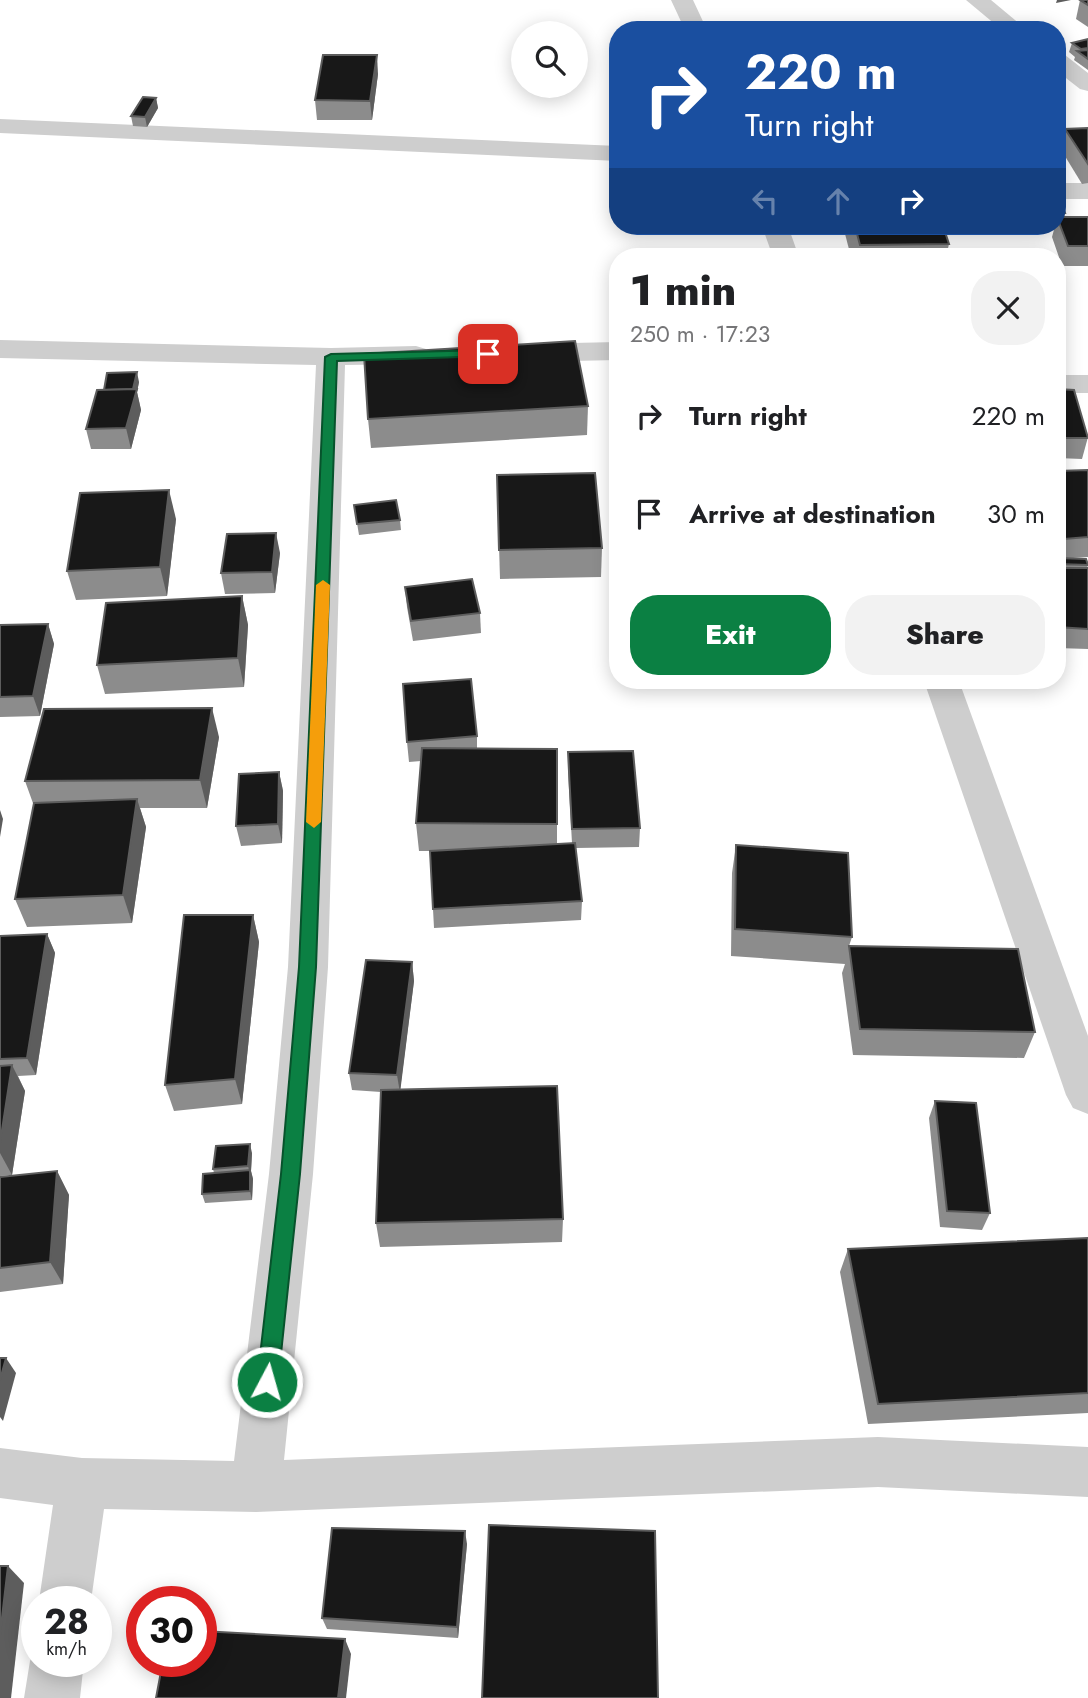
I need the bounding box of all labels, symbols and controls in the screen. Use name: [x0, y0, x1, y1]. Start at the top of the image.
map controls: [511, 21, 588, 98]
button: search: [511, 21, 588, 98]
text: 220 m: [745, 37, 897, 107]
icon: right: [630, 49, 721, 140]
text: Turn right: [745, 102, 874, 148]
icon: left: [746, 182, 784, 220]
icon: ahead: [819, 182, 857, 220]
icon: right: [892, 182, 930, 220]
text: 1 min: [630, 260, 736, 321]
button: close: [971, 271, 1045, 345]
text: 250 m · 17:23: [630, 317, 770, 351]
pin: [458, 324, 518, 384]
icon: arrive: [469, 335, 507, 373]
icon: right: [630, 397, 668, 435]
text: Turn right: [689, 397, 807, 435]
text: 220 m: [972, 397, 1045, 435]
icon: arrive: [630, 495, 668, 533]
text: Arrive at destination: [689, 495, 936, 533]
text: 30 m: [987, 495, 1045, 533]
button: Exit: [630, 595, 831, 675]
button: Share: [845, 595, 1045, 675]
position arrow: [230, 1345, 304, 1419]
speed limit sign: 30: [126, 1586, 217, 1677]
text: 28: [44, 1597, 89, 1647]
text: km/h: [46, 1636, 87, 1662]

